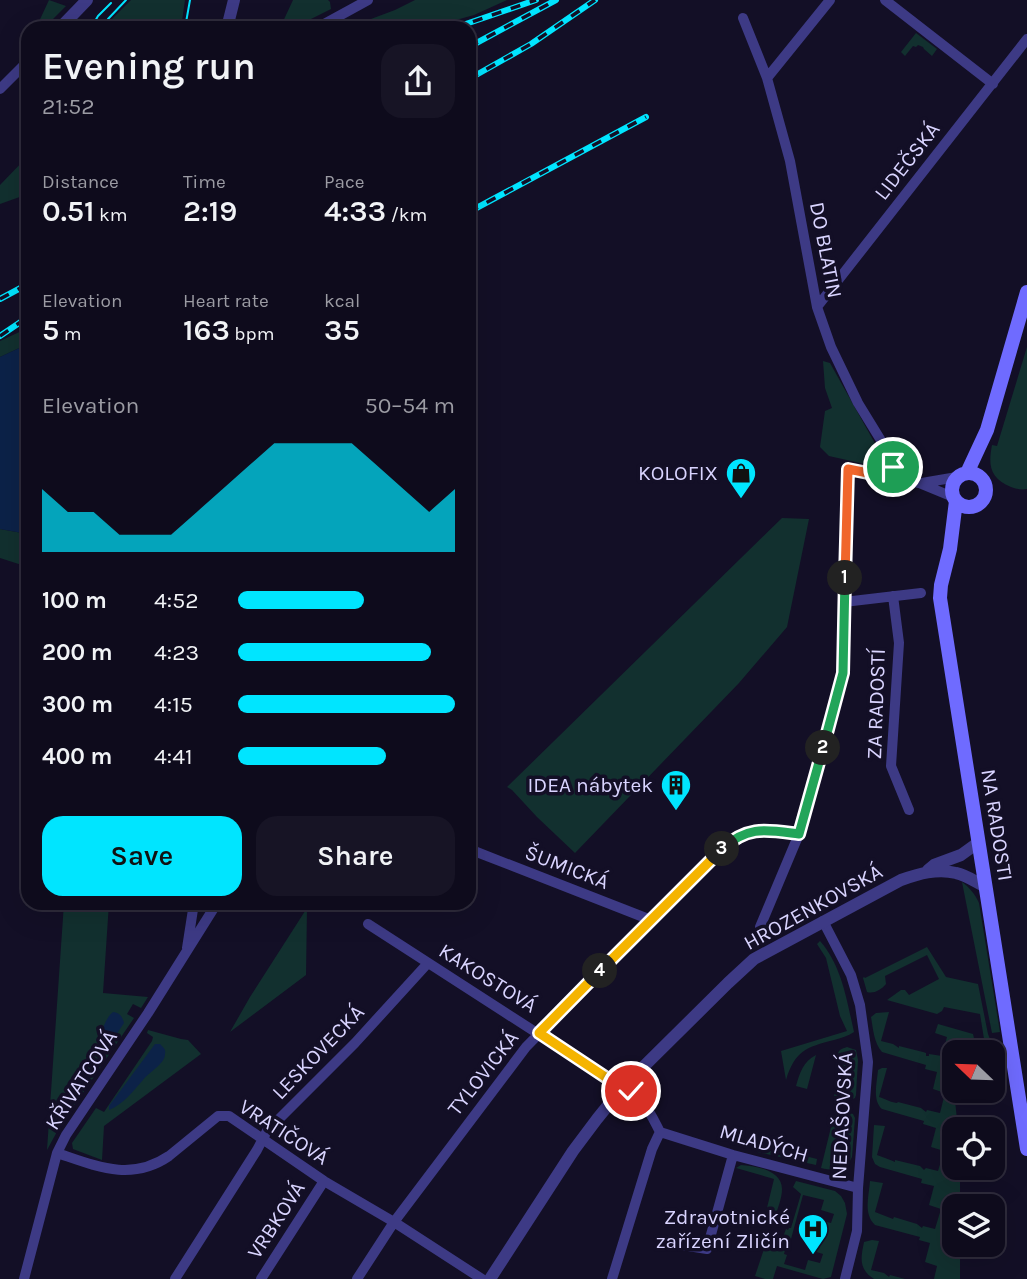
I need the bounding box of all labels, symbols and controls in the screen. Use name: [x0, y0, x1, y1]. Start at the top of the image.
text: Evening run: [42, 44, 256, 89]
button: share: [381, 44, 455, 118]
text: 21:52: [42, 93, 95, 120]
street label: LIDEČSKÁ: [869, 117, 945, 205]
text: Distance: [42, 171, 119, 193]
text: Time: [183, 171, 226, 193]
text: Pace: [324, 171, 365, 193]
text: 0.51: [42, 193, 95, 229]
text: 2:19: [183, 193, 237, 229]
text: 4:33: [324, 193, 386, 229]
street label: DO BLATIN: [805, 200, 847, 300]
text: km: [95, 204, 128, 226]
text: /km: [386, 204, 427, 226]
text: Elevation: [42, 290, 122, 312]
text: Heart rate: [183, 290, 269, 312]
text: kcal: [324, 290, 360, 312]
text: 5: [42, 312, 59, 348]
text: 163: [183, 312, 230, 348]
text: 35: [324, 312, 360, 348]
text: m: [59, 323, 82, 345]
text: bpm: [230, 323, 274, 345]
text: Elevation: [42, 392, 139, 419]
text: 50–54 m: [365, 392, 455, 419]
pin: [863, 437, 923, 497]
icon: arrive: [874, 448, 912, 486]
shop icon: KOLOFIX: [724, 456, 758, 500]
place label: KOLOFIX: [638, 461, 718, 485]
pin: 1: [828, 560, 862, 596]
text: 1: [841, 566, 848, 588]
text: 100 m: [42, 587, 107, 614]
text: 4:52: [154, 587, 198, 614]
text: 200 m: [42, 639, 113, 666]
text: 4:23: [154, 639, 199, 666]
street label: ZA RADOSTÍ: [862, 647, 890, 760]
text: 300 m: [42, 691, 113, 718]
text: 4:15: [154, 691, 193, 718]
pin: 2: [806, 730, 840, 766]
text: 2: [817, 736, 828, 758]
text: 400 m: [42, 743, 112, 770]
text: 4:41: [154, 743, 193, 770]
street label: NA RADOSTI: [976, 767, 1018, 883]
building icon: IDEA nábytek: [659, 768, 693, 812]
place label: IDEA nábytek: [527, 773, 653, 797]
button: Save: [42, 816, 242, 896]
button: Share: [256, 816, 455, 896]
pin: 3: [704, 832, 740, 866]
text: 3: [716, 837, 727, 859]
street label: ŠUMICKÁ: [522, 840, 612, 894]
street label: HROZENKOVSKÁ: [740, 859, 886, 955]
street label: KAKOSTOVÁ: [435, 938, 541, 1018]
pin: 4: [582, 954, 618, 988]
text: 4: [594, 959, 605, 981]
street label: LESKOVECKÁ: [267, 1000, 369, 1104]
street label: KŘIVATCOVÁ: [40, 1026, 122, 1134]
street label: TYLOVICKÁ: [443, 1026, 523, 1120]
north arrow: [942, 1040, 1004, 1102]
map controls: [942, 1040, 1005, 1257]
street label: NEDAŠOVSKÁ: [827, 1052, 857, 1180]
pin: [601, 1061, 661, 1121]
icon: check: [612, 1072, 650, 1110]
street label: VRATIČOVÁ: [235, 1094, 333, 1170]
button: locate: [942, 1117, 1005, 1180]
street label: MLADÝCH: [717, 1119, 811, 1167]
street label: VRBKOVÁ: [242, 1177, 310, 1263]
button: layers: [942, 1194, 1005, 1257]
place label: Zdravotnické zařízení Zličín: [656, 1205, 790, 1253]
hospital icon: Zdravotnické zařízení Zličín: [796, 1212, 830, 1256]

